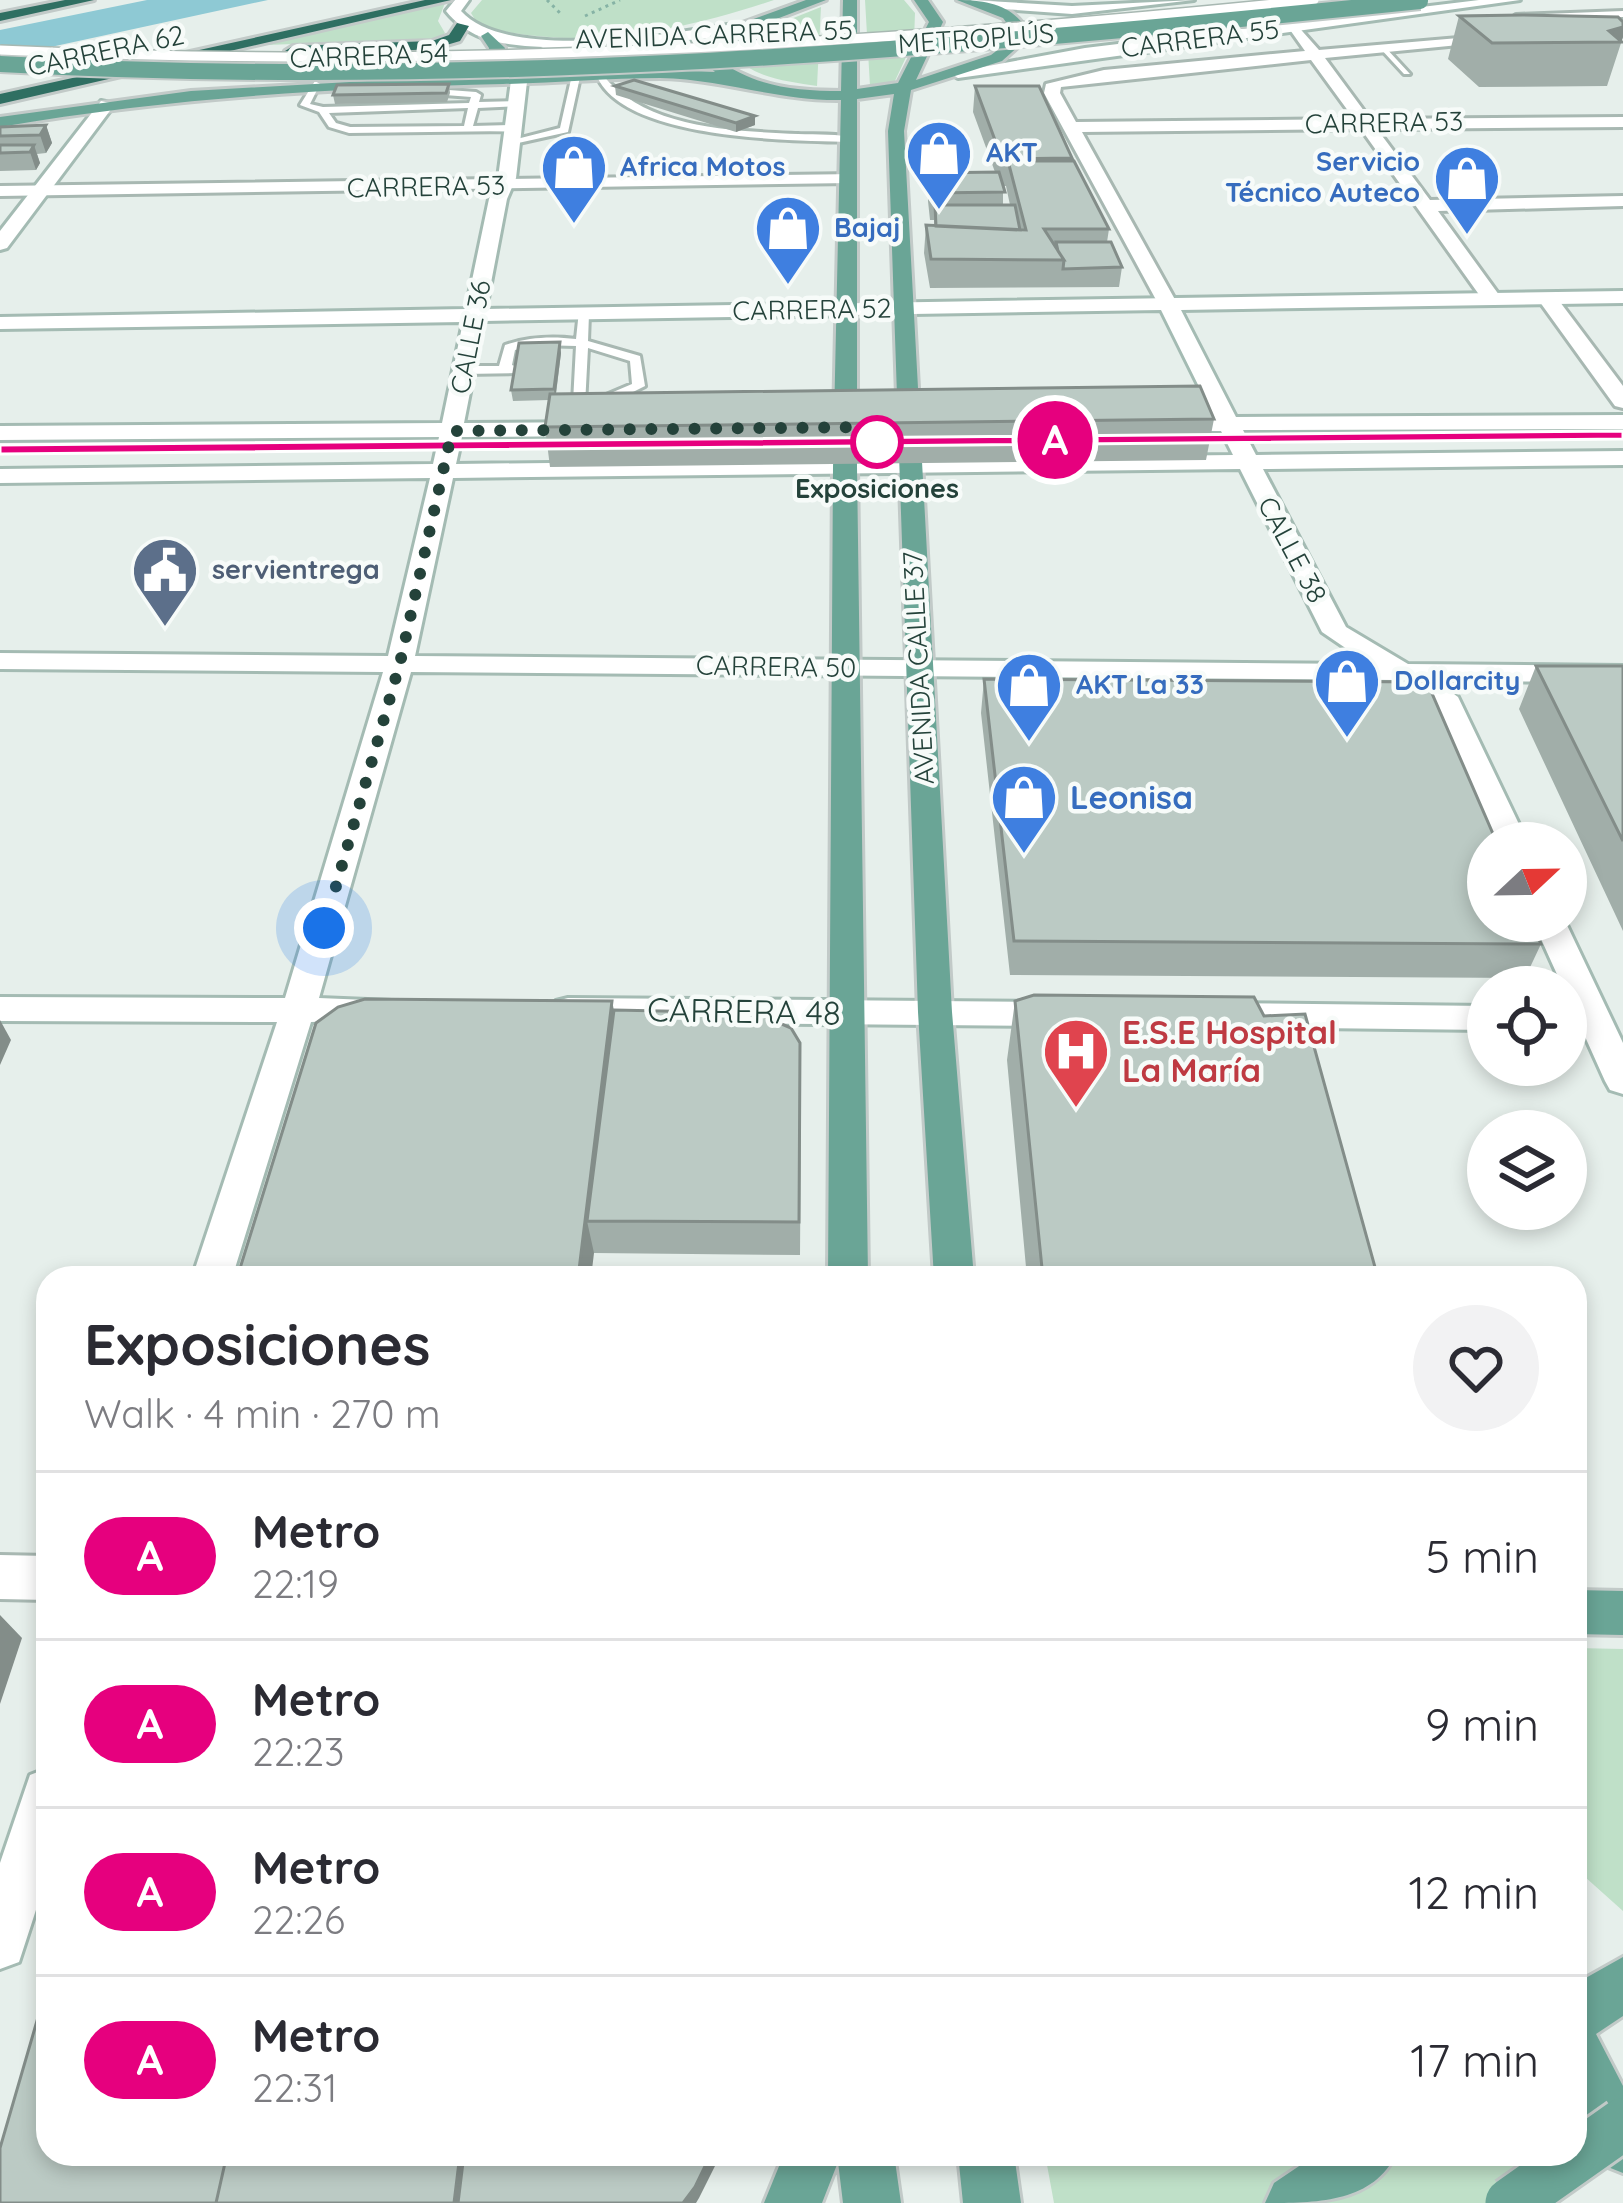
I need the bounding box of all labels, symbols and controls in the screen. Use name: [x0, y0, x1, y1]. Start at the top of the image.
street label: CARRERA 55: [1119, 11, 1281, 65]
street label: AVENIDA CARRERA 55: [575, 12, 853, 56]
street label: METROPLÚS: [897, 16, 1055, 60]
street label: CARRERA 62: [24, 17, 187, 83]
street label: CARRERA 54: [289, 35, 449, 75]
street label: CARRERA 53: [1304, 104, 1463, 140]
shop icon: AKT: [904, 118, 974, 212]
shop icon: Africa Motos: [539, 132, 609, 226]
place label: AKT: [986, 135, 1038, 169]
shop icon: Servicio Técnico Auteco: [1432, 143, 1502, 237]
place label: Servicio Técnico Auteco: [1225, 144, 1420, 209]
place label: Africa Motos: [620, 149, 785, 183]
street label: CARRERA 53: [346, 168, 505, 204]
shop icon: Bajaj: [753, 193, 823, 287]
place label: Bajaj: [834, 210, 900, 244]
street label: CALLE 36: [442, 277, 498, 397]
street label: CARRERA 52: [732, 291, 892, 327]
line badge: A: [1016, 401, 1094, 479]
text: A: [1042, 413, 1068, 466]
marker: Exposiciones: [852, 417, 902, 467]
place label: Exposiciones: [795, 471, 959, 505]
street label: CALLE 38: [1251, 491, 1335, 608]
public building icon: servientrega: [130, 535, 200, 629]
street label: AVENIDA CALLE 37: [895, 551, 941, 785]
place label: servientrega: [212, 552, 380, 586]
shop icon: Dollarcity: [1312, 646, 1382, 740]
street label: CARRERA 50: [696, 648, 856, 684]
shop icon: AKT La 33: [994, 650, 1064, 744]
place label: Dollarcity: [1394, 663, 1520, 697]
place label: AKT La 33: [1076, 667, 1204, 701]
shop icon: Leonisa: [989, 762, 1059, 856]
place label: Leonisa: [1070, 776, 1193, 817]
north arrow: [1467, 822, 1587, 942]
map controls: [1467, 822, 1587, 1230]
your location: [294, 898, 354, 958]
button: locate: [1467, 966, 1587, 1086]
street label: CARRERA 48: [647, 988, 841, 1033]
place label: E.S.E Hospital La María: [1122, 1011, 1337, 1090]
hospital icon: E.S.E Hospital La María: [1041, 1016, 1111, 1110]
button: layers: [1467, 1110, 1587, 1230]
button: heart: [1413, 1305, 1539, 1431]
text: Exposiciones: [84, 1308, 430, 1379]
text: Walk · 4 min · 270 m: [84, 1389, 441, 1438]
text: Metro: [252, 1503, 380, 1559]
text: 5 min: [1426, 1528, 1539, 1584]
text: A: [137, 1529, 163, 1582]
text: 22:19: [252, 1559, 339, 1608]
text: Metro: [252, 1671, 380, 1727]
text: 9 min: [1425, 1696, 1539, 1752]
text: A: [137, 1697, 163, 1750]
text: 22:23: [252, 1727, 345, 1776]
text: Metro: [252, 1839, 380, 1895]
text: 12 min: [1408, 1864, 1539, 1920]
text: A: [137, 1865, 163, 1918]
text: 22:26: [252, 1895, 345, 1944]
text: Metro: [252, 2007, 380, 2063]
text: 17 min: [1410, 2032, 1539, 2088]
text: A: [137, 2033, 163, 2086]
text: 22:31: [252, 2063, 337, 2112]

